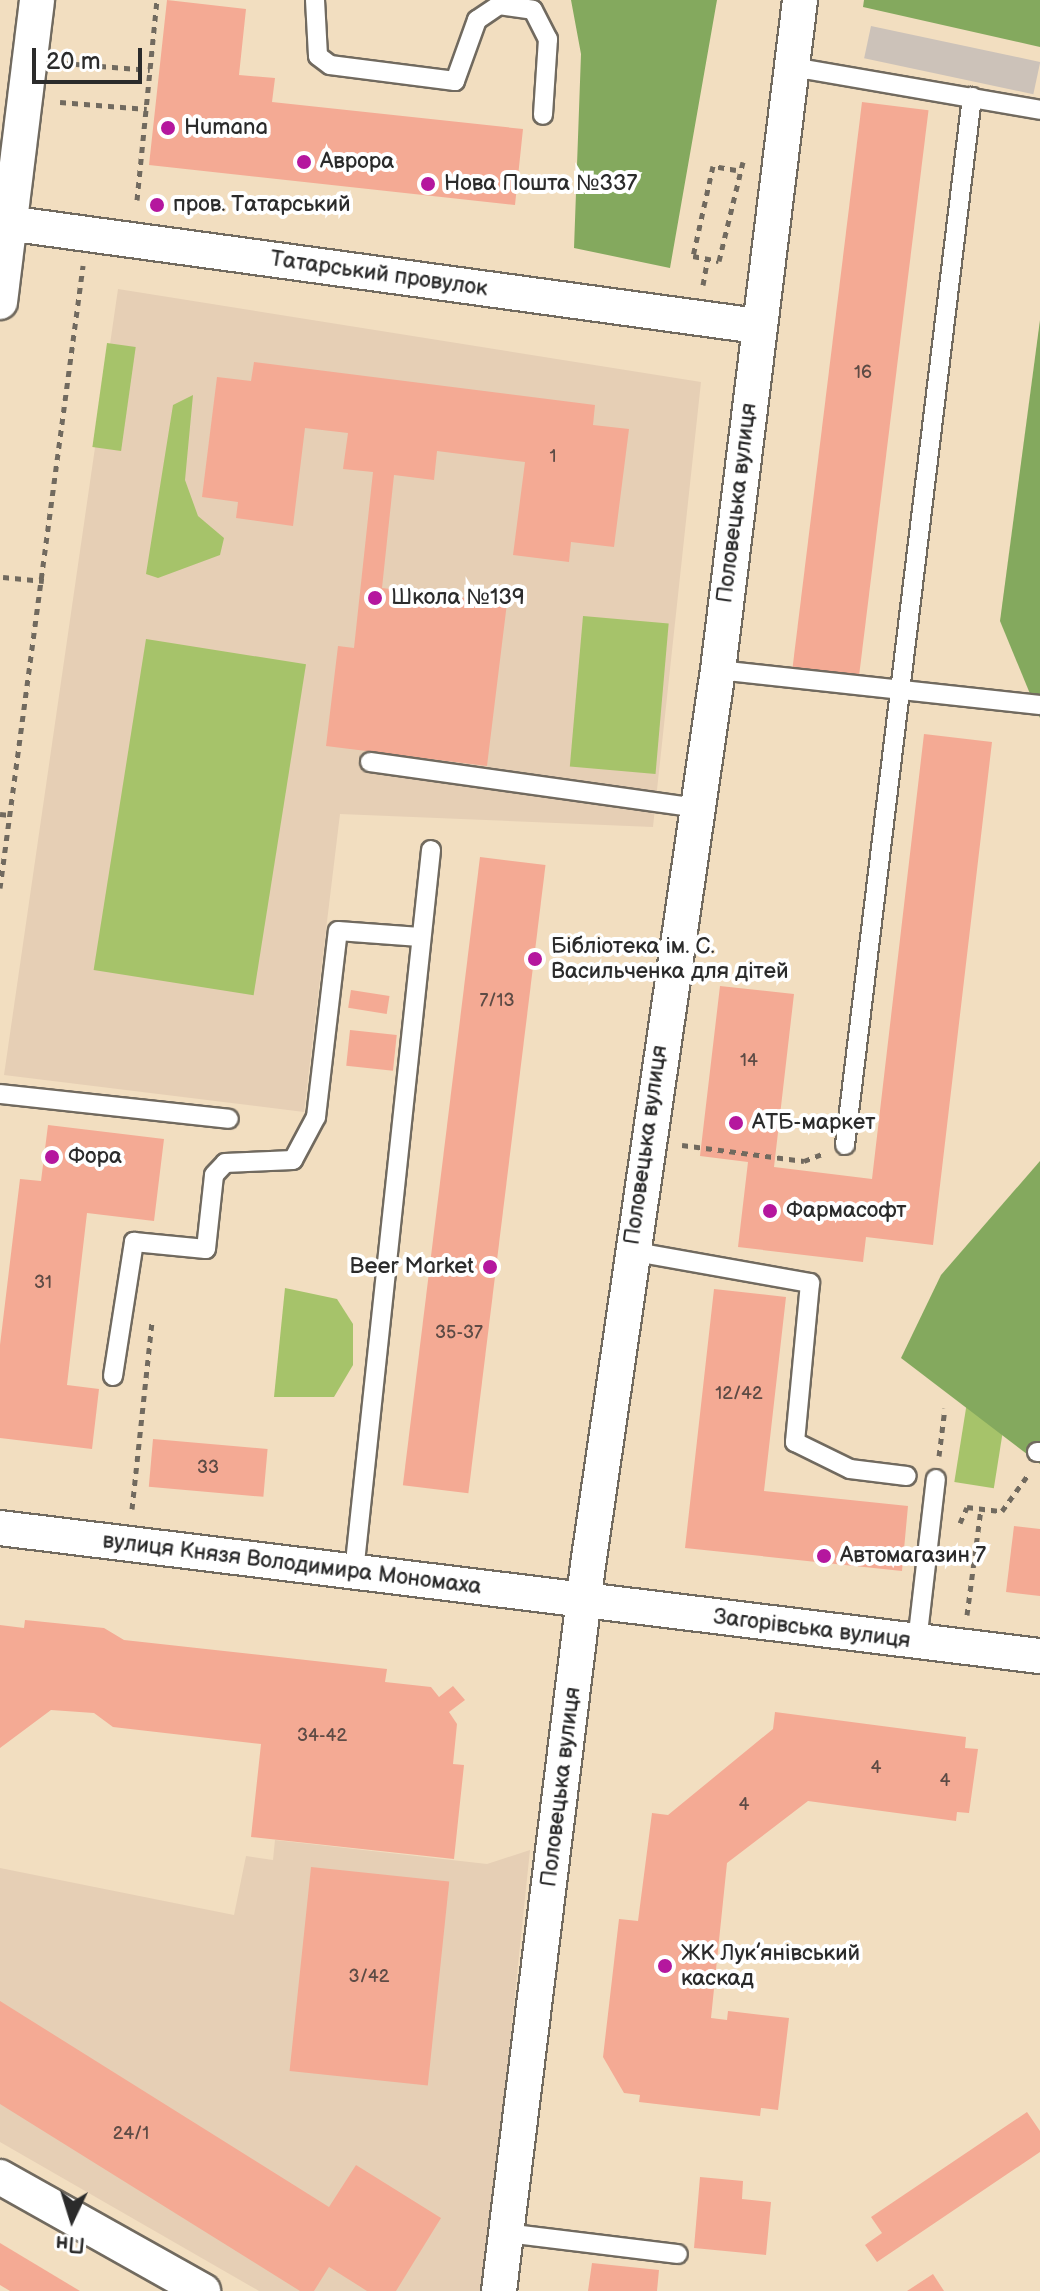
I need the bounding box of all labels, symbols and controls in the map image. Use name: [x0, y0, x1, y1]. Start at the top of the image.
scale bar: [36, 32, 146, 82]
text: 20 m: [46, 47, 101, 76]
place label: Humana: [184, 115, 268, 141]
marker: Humana: [159, 119, 177, 137]
place label: Аврора: [320, 149, 394, 175]
marker: Аврора: [295, 153, 313, 171]
place label: Нова Пошта №337: [444, 171, 637, 197]
marker: Нова Пошта №337: [419, 175, 437, 193]
place label: пров. Татарський: [173, 192, 351, 218]
marker: пров. Татарський: [148, 196, 166, 214]
street label: Татарський провулок: [269, 246, 489, 302]
house number: 16: [854, 362, 872, 384]
street label: Половецька вулиця: [712, 402, 762, 604]
house number: 1: [550, 446, 556, 468]
place label: Школа №139: [391, 585, 525, 611]
marker: Школа №139: [366, 589, 384, 607]
place label: Бібліотека ім. С. Васильченка для дітей: [551, 933, 789, 984]
marker: Бібліотека ім. С. Васильченка для дітей: [526, 950, 544, 968]
house number: 7/13: [479, 990, 515, 1012]
street label: Половецька вулиця: [619, 1044, 673, 1246]
house number: 14: [740, 1050, 758, 1072]
place label: АТБ-маркет: [752, 1110, 876, 1136]
marker: АТБ-маркет: [727, 1114, 745, 1132]
place label: Фора: [68, 1144, 122, 1170]
marker: Фора: [43, 1148, 61, 1166]
place label: Фармасофт: [786, 1198, 906, 1224]
marker: Фармасофт: [761, 1202, 779, 1220]
place label: Beer Market: [349, 1254, 474, 1280]
marker: Beer Market: [481, 1258, 499, 1276]
house number: 31: [34, 1272, 52, 1294]
house number: 35-37: [435, 1322, 483, 1344]
house number: 12/42: [715, 1383, 763, 1405]
house number: 33: [197, 1457, 219, 1479]
street label: вулиця Князя Володимира Мономаха: [101, 1528, 483, 1600]
place label: Автомагазин 7: [840, 1543, 987, 1569]
marker: Автомагазин 7: [815, 1547, 833, 1565]
street label: Загорівська вулиця: [712, 1604, 912, 1654]
street label: Половецька вулиця: [536, 1686, 586, 1888]
house number: 34-42: [297, 1725, 347, 1747]
house number: 4: [871, 1757, 881, 1779]
house number: 4: [940, 1770, 950, 1792]
house number: 4: [739, 1794, 749, 1816]
place label: ЖК Лук’янівський каскад: [681, 1940, 860, 1992]
marker: ЖК Лук’янівський каскад: [656, 1957, 674, 1975]
house number: 3/42: [349, 1966, 389, 1988]
house number: 24/1: [113, 2123, 149, 2145]
north arrow: [32, 2179, 112, 2259]
text: Пн: [55, 2229, 86, 2258]

